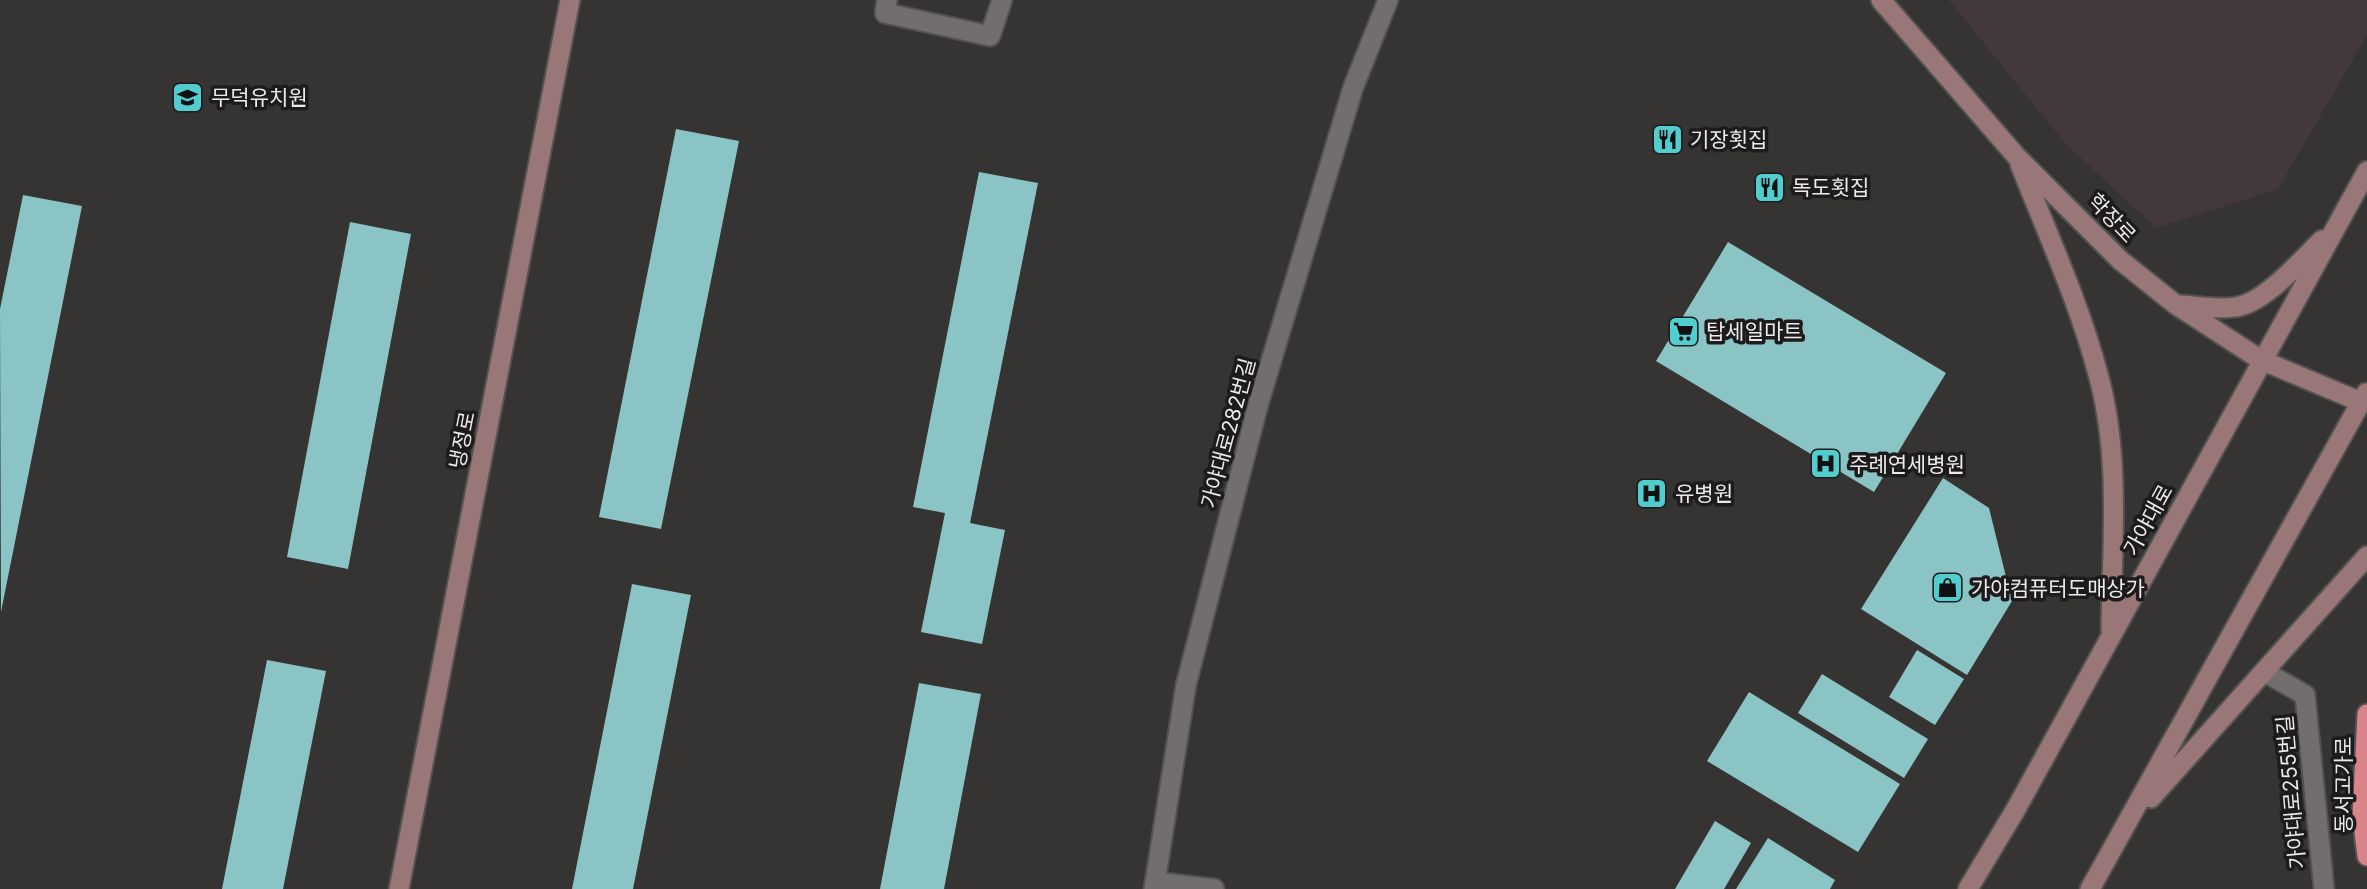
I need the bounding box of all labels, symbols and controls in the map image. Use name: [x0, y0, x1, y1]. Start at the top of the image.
school or university icon: 무덕유치원: [171, 80, 205, 114]
place label: 무덕유치원: [211, 85, 308, 110]
restaurant icon: 기장횟집: [1650, 122, 1684, 156]
place label: 기장횟집: [1690, 127, 1767, 152]
restaurant icon: 독도횟집: [1752, 170, 1786, 204]
place label: 독도횟집: [1792, 175, 1869, 200]
street label: 학장로: [2083, 188, 2141, 248]
supermarket icon: 탑세일마트: [1666, 314, 1700, 348]
place label: 탑세일마트: [1706, 319, 1803, 344]
street label: 가야대로282번길: [1196, 355, 1260, 511]
street label: 냉정로: [444, 409, 480, 471]
hospital icon: 주례연세병원: [1809, 447, 1843, 481]
place label: 주례연세병원: [1849, 452, 1965, 477]
hospital icon: 유병원: [1635, 476, 1669, 510]
street label: 가야대로: [2118, 480, 2178, 560]
place label: 유병원: [1675, 481, 1733, 506]
shop icon: 가야컴퓨터도매상가: [1931, 571, 1965, 605]
place label: 가야컴퓨터도매상가: [1971, 576, 2145, 601]
street label: 가야대로255번길: [2272, 714, 2310, 870]
street label: 동서고가로: [2331, 737, 2356, 833]

